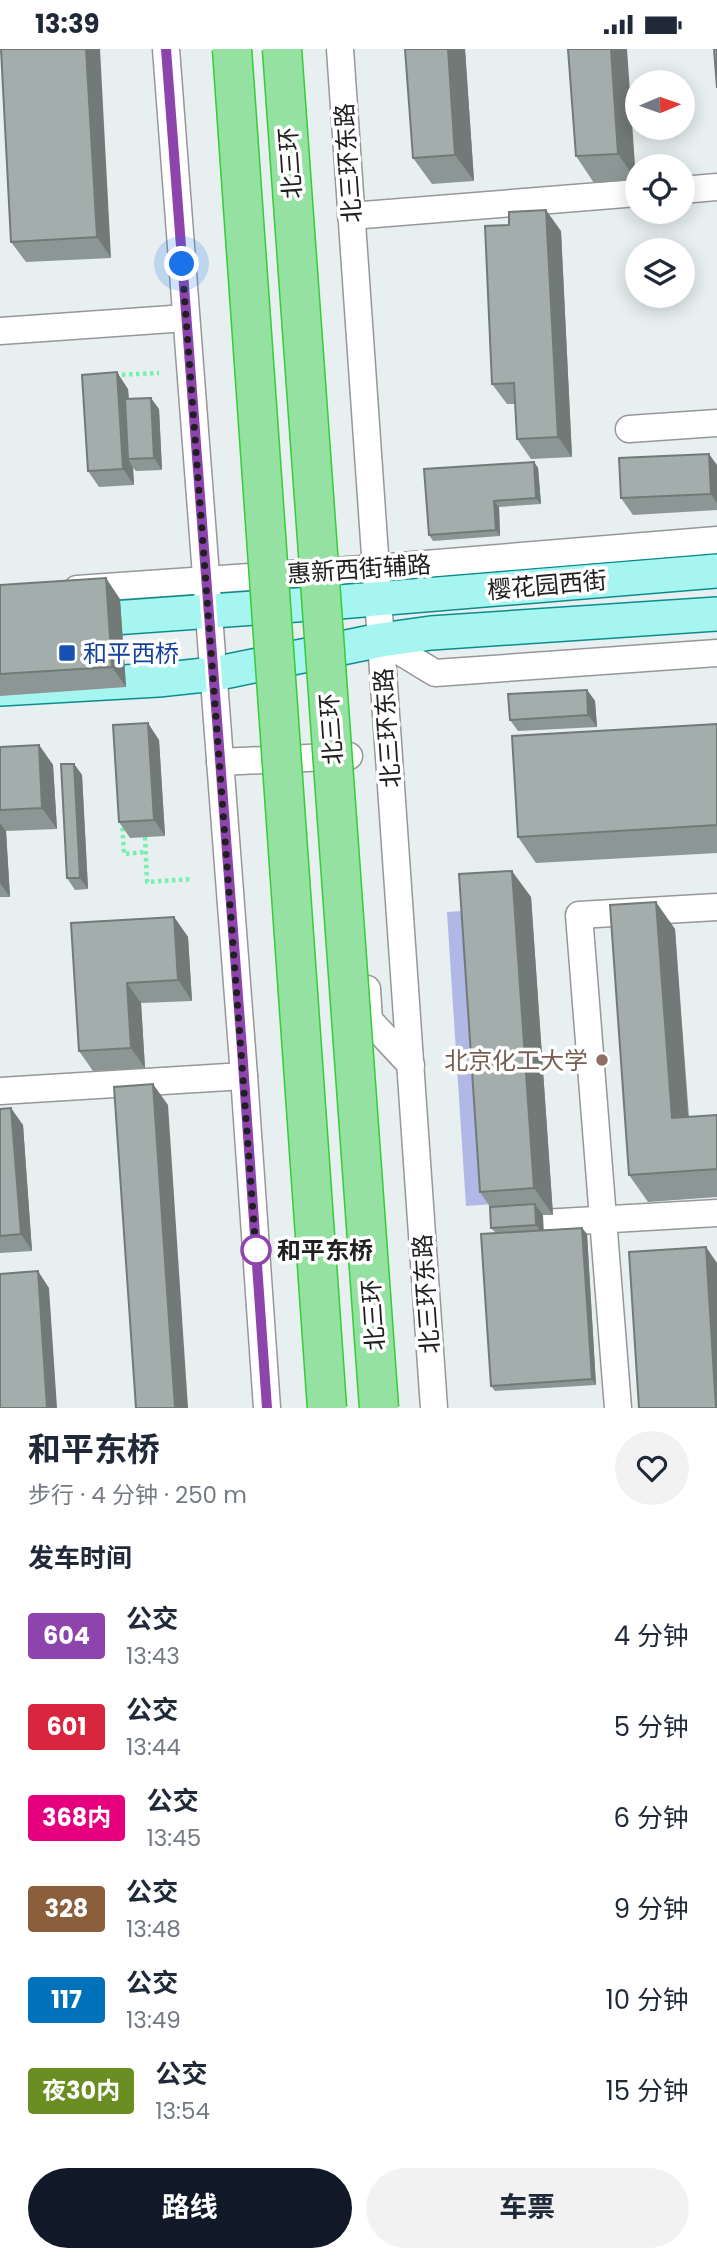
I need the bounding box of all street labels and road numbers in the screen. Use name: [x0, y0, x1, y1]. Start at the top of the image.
street label: 北三环东路: [327, 102, 369, 224]
street label: 北三环: [271, 126, 309, 200]
street label: 惠新西街辅路: [286, 548, 432, 590]
street label: 樱花园西街: [486, 563, 608, 607]
street label: 北三环东路: [366, 667, 408, 789]
street label: 北三环: [312, 692, 350, 766]
street label: 北三环东路: [405, 1233, 447, 1355]
street label: 北三环: [354, 1278, 392, 1352]

